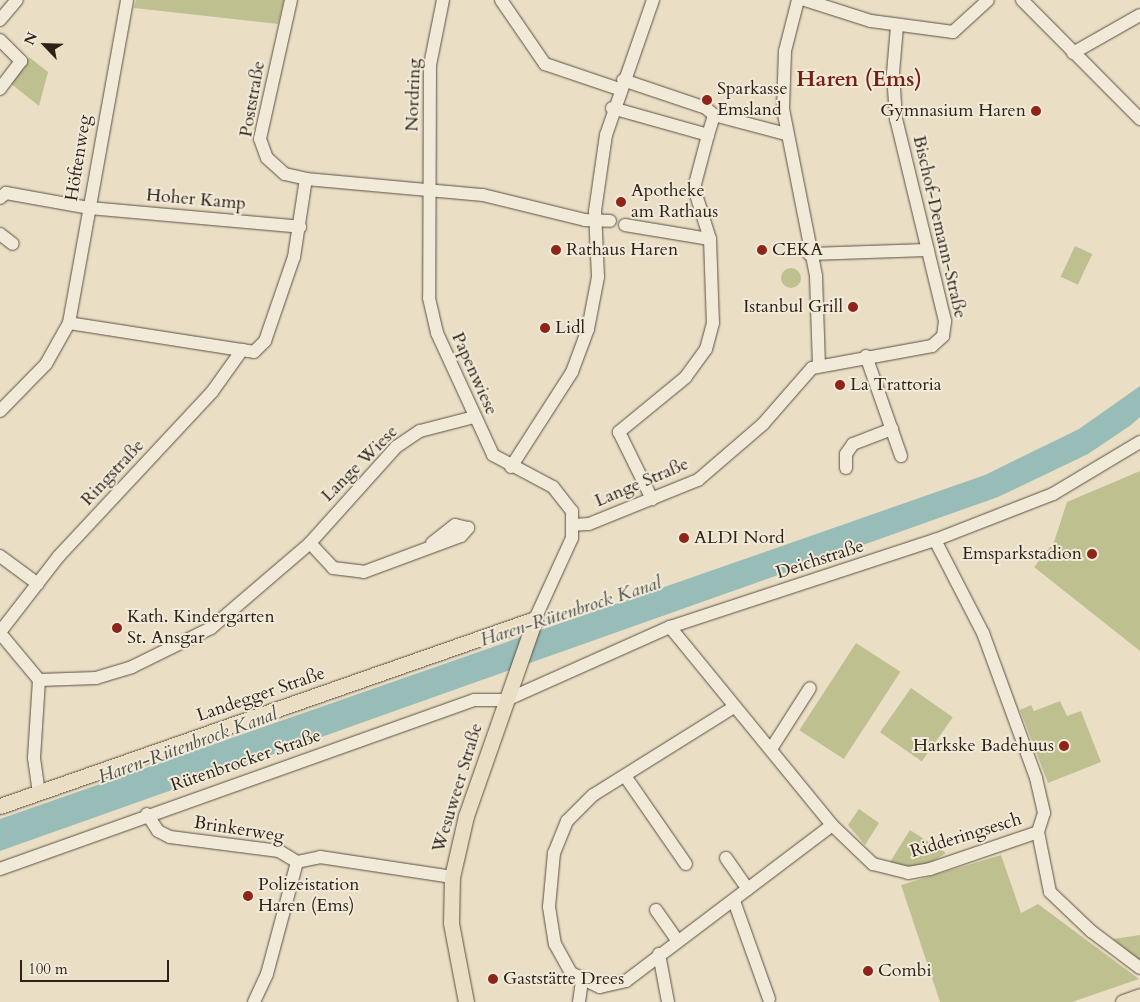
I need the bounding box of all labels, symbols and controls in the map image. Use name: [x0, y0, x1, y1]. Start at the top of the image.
north arrow: [20, 20, 70, 70]
text: N: [20, 29, 42, 48]
street label: Nordring: [402, 58, 426, 132]
street label: Poststraße: [236, 59, 270, 139]
district label: Haren (Ems): [796, 67, 922, 93]
place label: Sparkasse Emsland: [717, 79, 788, 122]
marker: Sparkasse Emsland: [701, 94, 713, 106]
place label: Gymnasium Haren: [880, 100, 1026, 122]
marker: Gymnasium Haren: [1030, 105, 1042, 117]
street label: Höftenweg: [62, 113, 96, 203]
street label: Bischof-Demann-Straße: [907, 134, 971, 320]
place label: Apotheke am Rathaus: [631, 181, 718, 223]
street label: Hoher Kamp: [145, 185, 247, 215]
marker: Apotheke am Rathaus: [615, 196, 627, 208]
place label: Rathaus Haren: [566, 239, 678, 261]
place label: CEKA: [772, 239, 823, 261]
marker: Rathaus Haren: [550, 244, 562, 256]
marker: CEKA: [756, 244, 768, 256]
place label: Istanbul Grill: [743, 296, 843, 318]
marker: Istanbul Grill: [847, 301, 859, 313]
place label: Lidl: [555, 317, 585, 339]
marker: Lidl: [539, 322, 551, 334]
street label: Papenwiese: [446, 329, 502, 419]
place label: La Trattoria: [850, 374, 942, 396]
marker: La Trattoria: [834, 379, 846, 391]
street label: Lange Wiese: [317, 421, 403, 507]
street label: Ringstraße: [77, 435, 149, 511]
street label: Lange Straße: [592, 454, 692, 512]
place label: ALDI Nord: [694, 527, 785, 549]
marker: ALDI Nord: [678, 532, 690, 544]
street label: Deichstraße: [773, 536, 867, 584]
place label: Emsparkstadion: [962, 543, 1082, 565]
marker: Emsparkstadion: [1086, 548, 1098, 560]
water label: Haren-Rütenbrock Kanal: [477, 572, 665, 652]
place label: Kath. Kindergarten St. Ansgar: [127, 607, 275, 650]
marker: Kath. Kindergarten St. Ansgar: [111, 622, 123, 634]
street label: Landegger Straße: [194, 663, 328, 727]
water label: Haren-Rütenbrock Kanal: [95, 703, 281, 789]
street label: Wesuweer Straße: [428, 721, 488, 855]
street label: Rütenbrocker Straße: [168, 725, 324, 797]
place label: Harkske Badehuus: [913, 735, 1054, 757]
marker: Harkske Badehuus: [1058, 740, 1070, 752]
street label: Ridderingsesch: [908, 809, 1024, 863]
street label: Brinkerweg: [192, 812, 286, 848]
place label: Polizeistation Haren (Ems): [258, 875, 359, 918]
marker: Polizeistation Haren (Ems): [242, 890, 254, 902]
scale bar: [22, 950, 171, 982]
text: 100 m: [28, 959, 68, 979]
place label: Combi: [878, 960, 931, 982]
marker: Combi: [862, 965, 874, 977]
place label: Gaststätte Drees: [503, 968, 624, 990]
marker: Gaststätte Drees: [487, 973, 499, 985]

